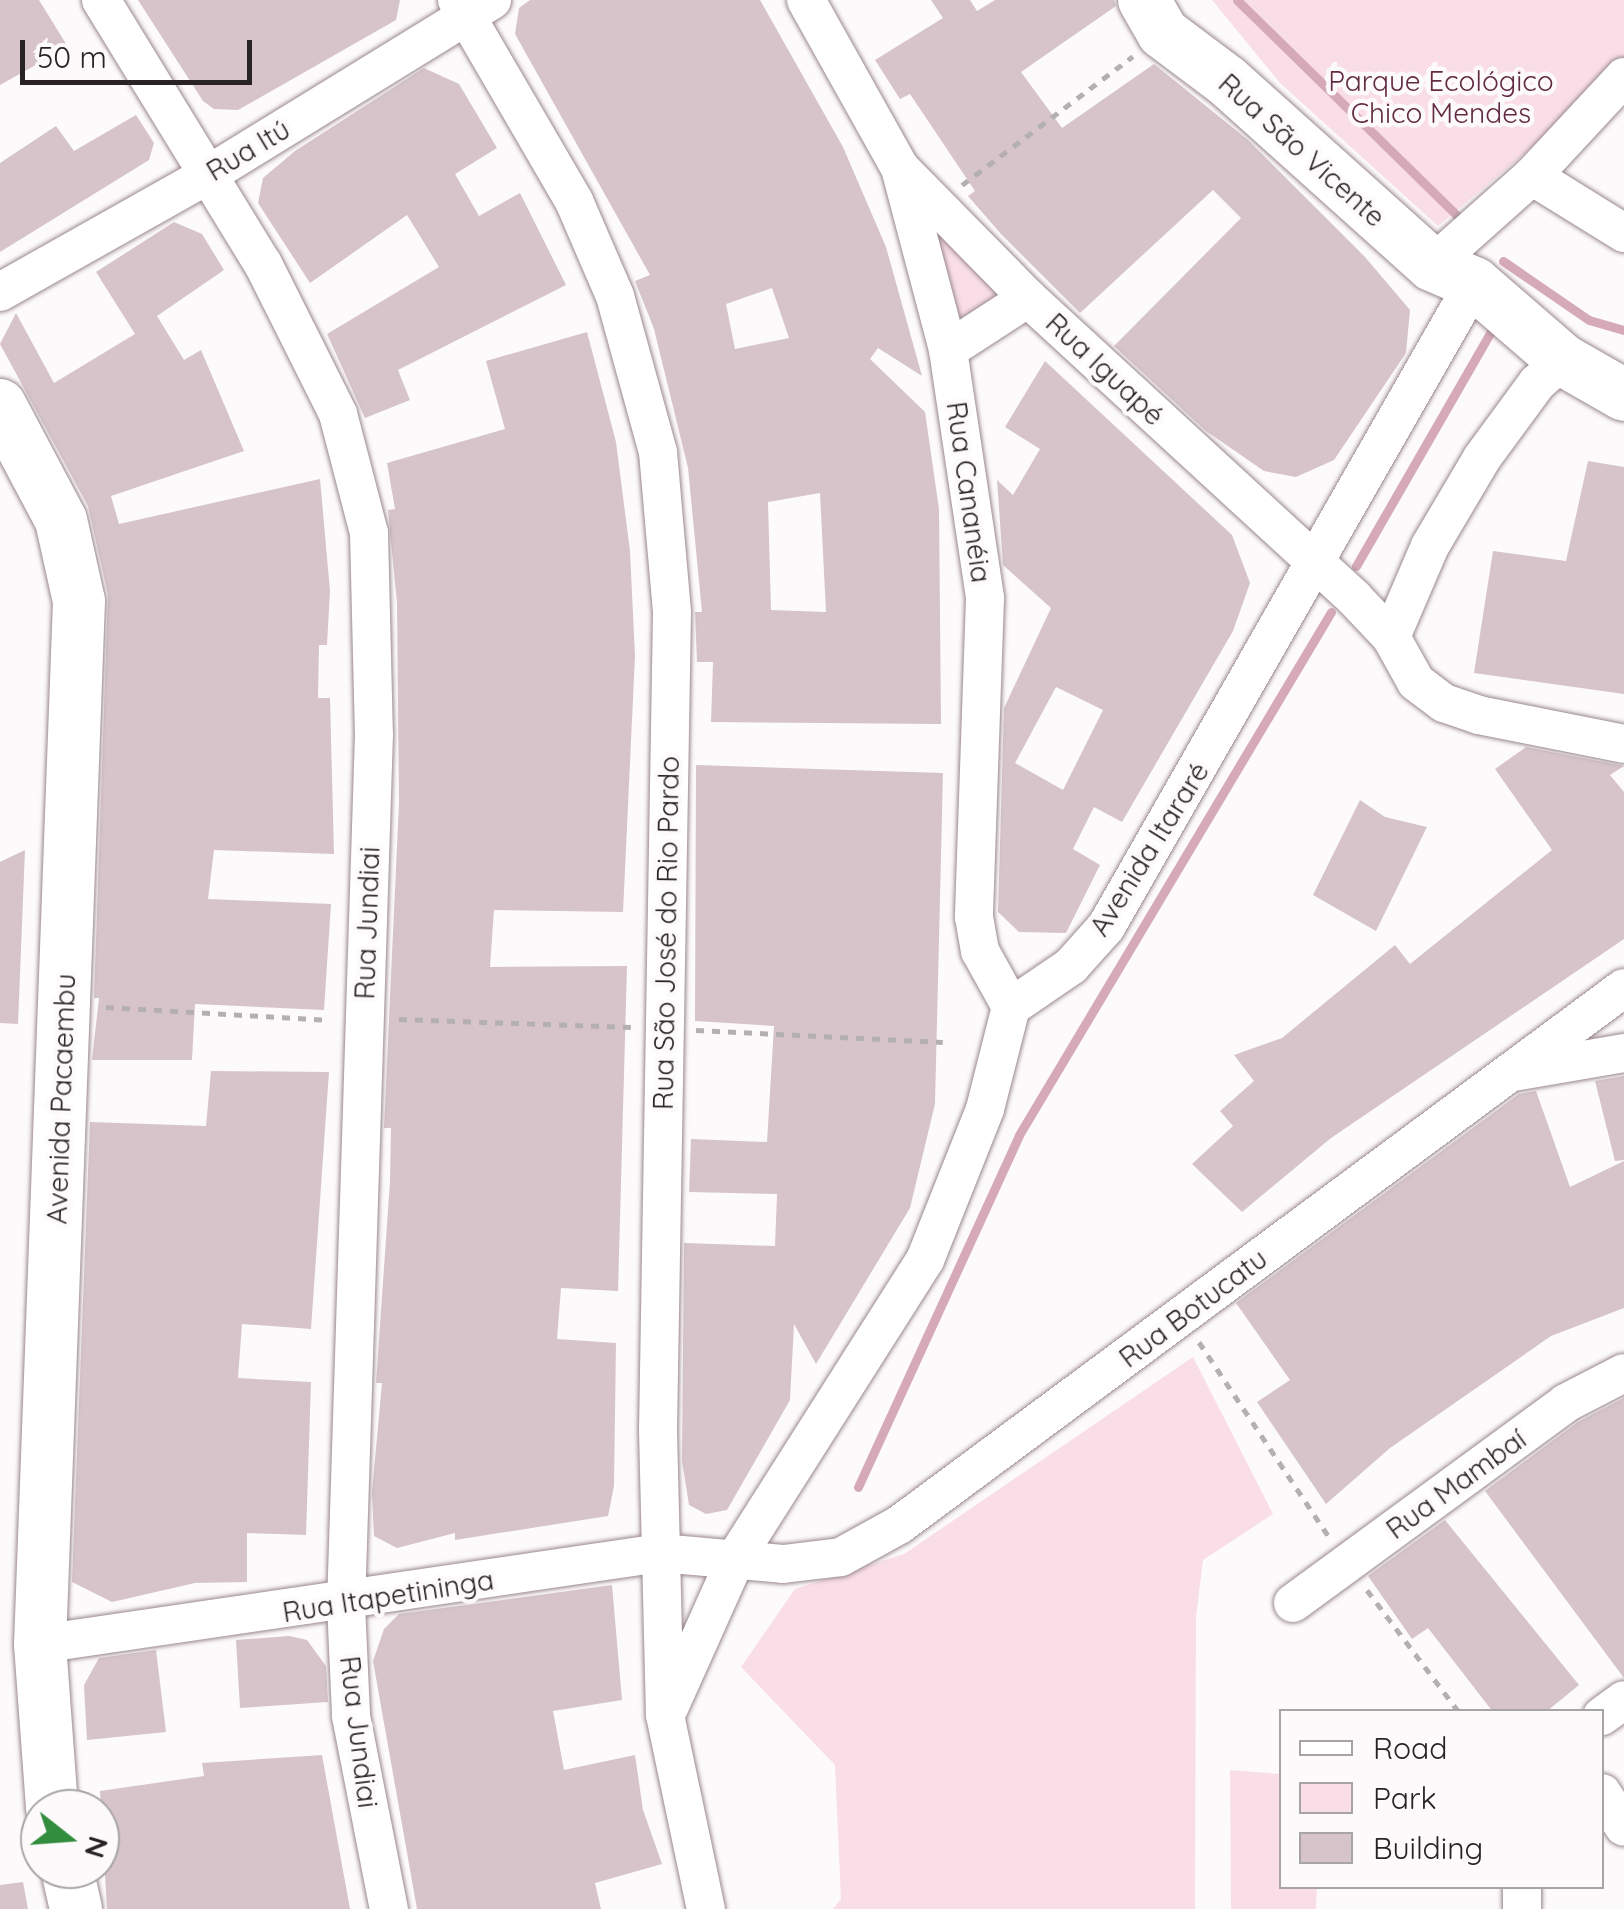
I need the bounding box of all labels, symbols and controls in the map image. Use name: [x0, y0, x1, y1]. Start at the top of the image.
scale bar: [25, 20, 258, 82]
text: 50 m: [37, 38, 107, 76]
park label: Parque Ecológico Chico Mendes: [1328, 64, 1554, 130]
street label: Rua São Vicente: [1212, 66, 1392, 234]
street label: Rua Itú: [200, 112, 296, 188]
street label: Rua Iguapé: [1039, 306, 1171, 432]
street label: Rua Cananéia: [940, 399, 998, 585]
street label: Rua São José do Rio Pardo: [646, 756, 686, 1110]
street label: Avenida Itararé: [1082, 756, 1216, 942]
street label: Rua Jundiai: [348, 846, 386, 1000]
street label: Avenida Pacaembu: [40, 973, 82, 1225]
street label: Rua Botucatu: [1112, 1241, 1274, 1375]
street label: Rua Mambaí: [1380, 1422, 1532, 1546]
street label: Rua Itapetininga: [280, 1563, 496, 1629]
street label: Rua Jundiai: [333, 1654, 385, 1810]
legend: [1279, 1709, 1604, 1889]
text: Road: [1373, 1729, 1447, 1767]
text: Park: [1373, 1779, 1437, 1817]
north arrow: [20, 1789, 120, 1889]
text: Building: [1373, 1829, 1483, 1867]
text: N: [78, 1832, 117, 1862]

